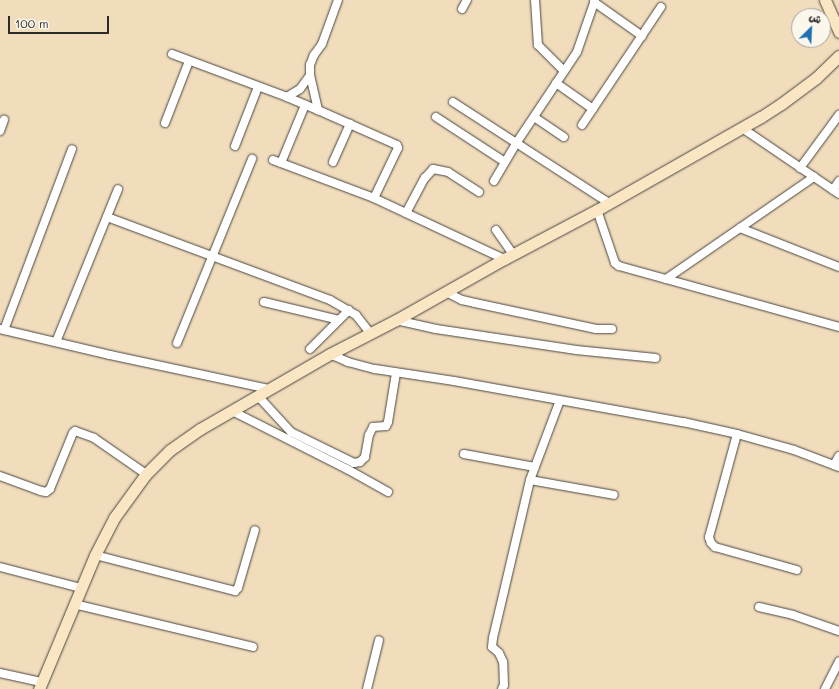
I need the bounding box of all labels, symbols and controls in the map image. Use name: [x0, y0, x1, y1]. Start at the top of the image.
scale bar: [10, 8, 111, 34]
north arrow: [791, 8, 831, 48]
text: ش: [807, 8, 824, 27]
text: 100 m: [15, 15, 49, 31]

